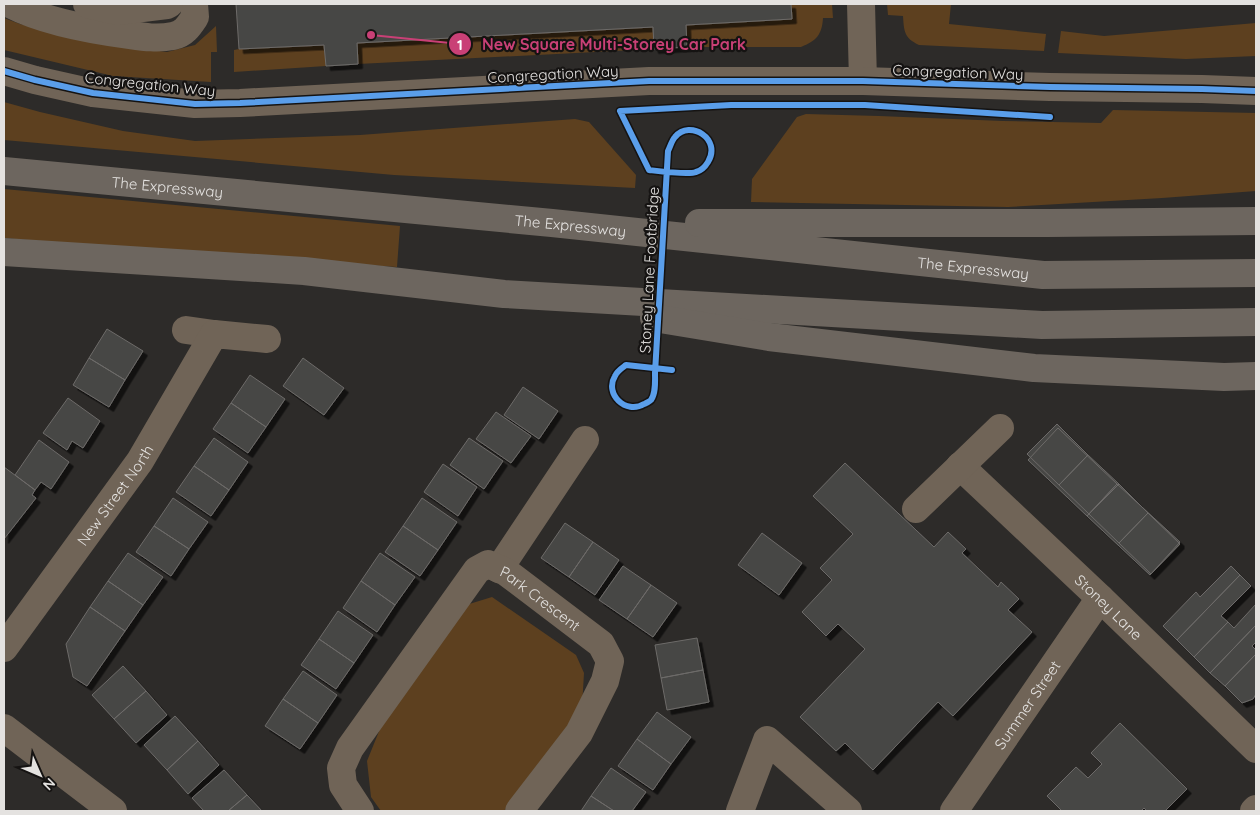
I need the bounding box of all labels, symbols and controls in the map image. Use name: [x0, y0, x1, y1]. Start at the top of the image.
callout: New Square Multi-Storey Car Park: [447, 29, 756, 60]
text: New Square Multi-Storey Car Park: [482, 34, 746, 54]
text: 1: [457, 35, 463, 54]
street label: Congregation Way: [892, 60, 1024, 84]
street label: Congregation Way: [487, 61, 619, 87]
street label: Congregation Way: [84, 68, 216, 100]
street label: The Expressway: [111, 172, 224, 201]
street label: Stoney Lane Footbridge: [635, 186, 663, 354]
street label: The Expressway: [514, 210, 627, 240]
street label: The Expressway: [916, 252, 1030, 283]
street label: New Street North: [72, 441, 157, 549]
street label: Park Crescent: [497, 561, 585, 635]
street label: Stoney Lane: [1071, 570, 1147, 644]
street label: Summer Street: [990, 656, 1064, 753]
north arrow: [15, 750, 65, 800]
text: N: [39, 774, 59, 794]

